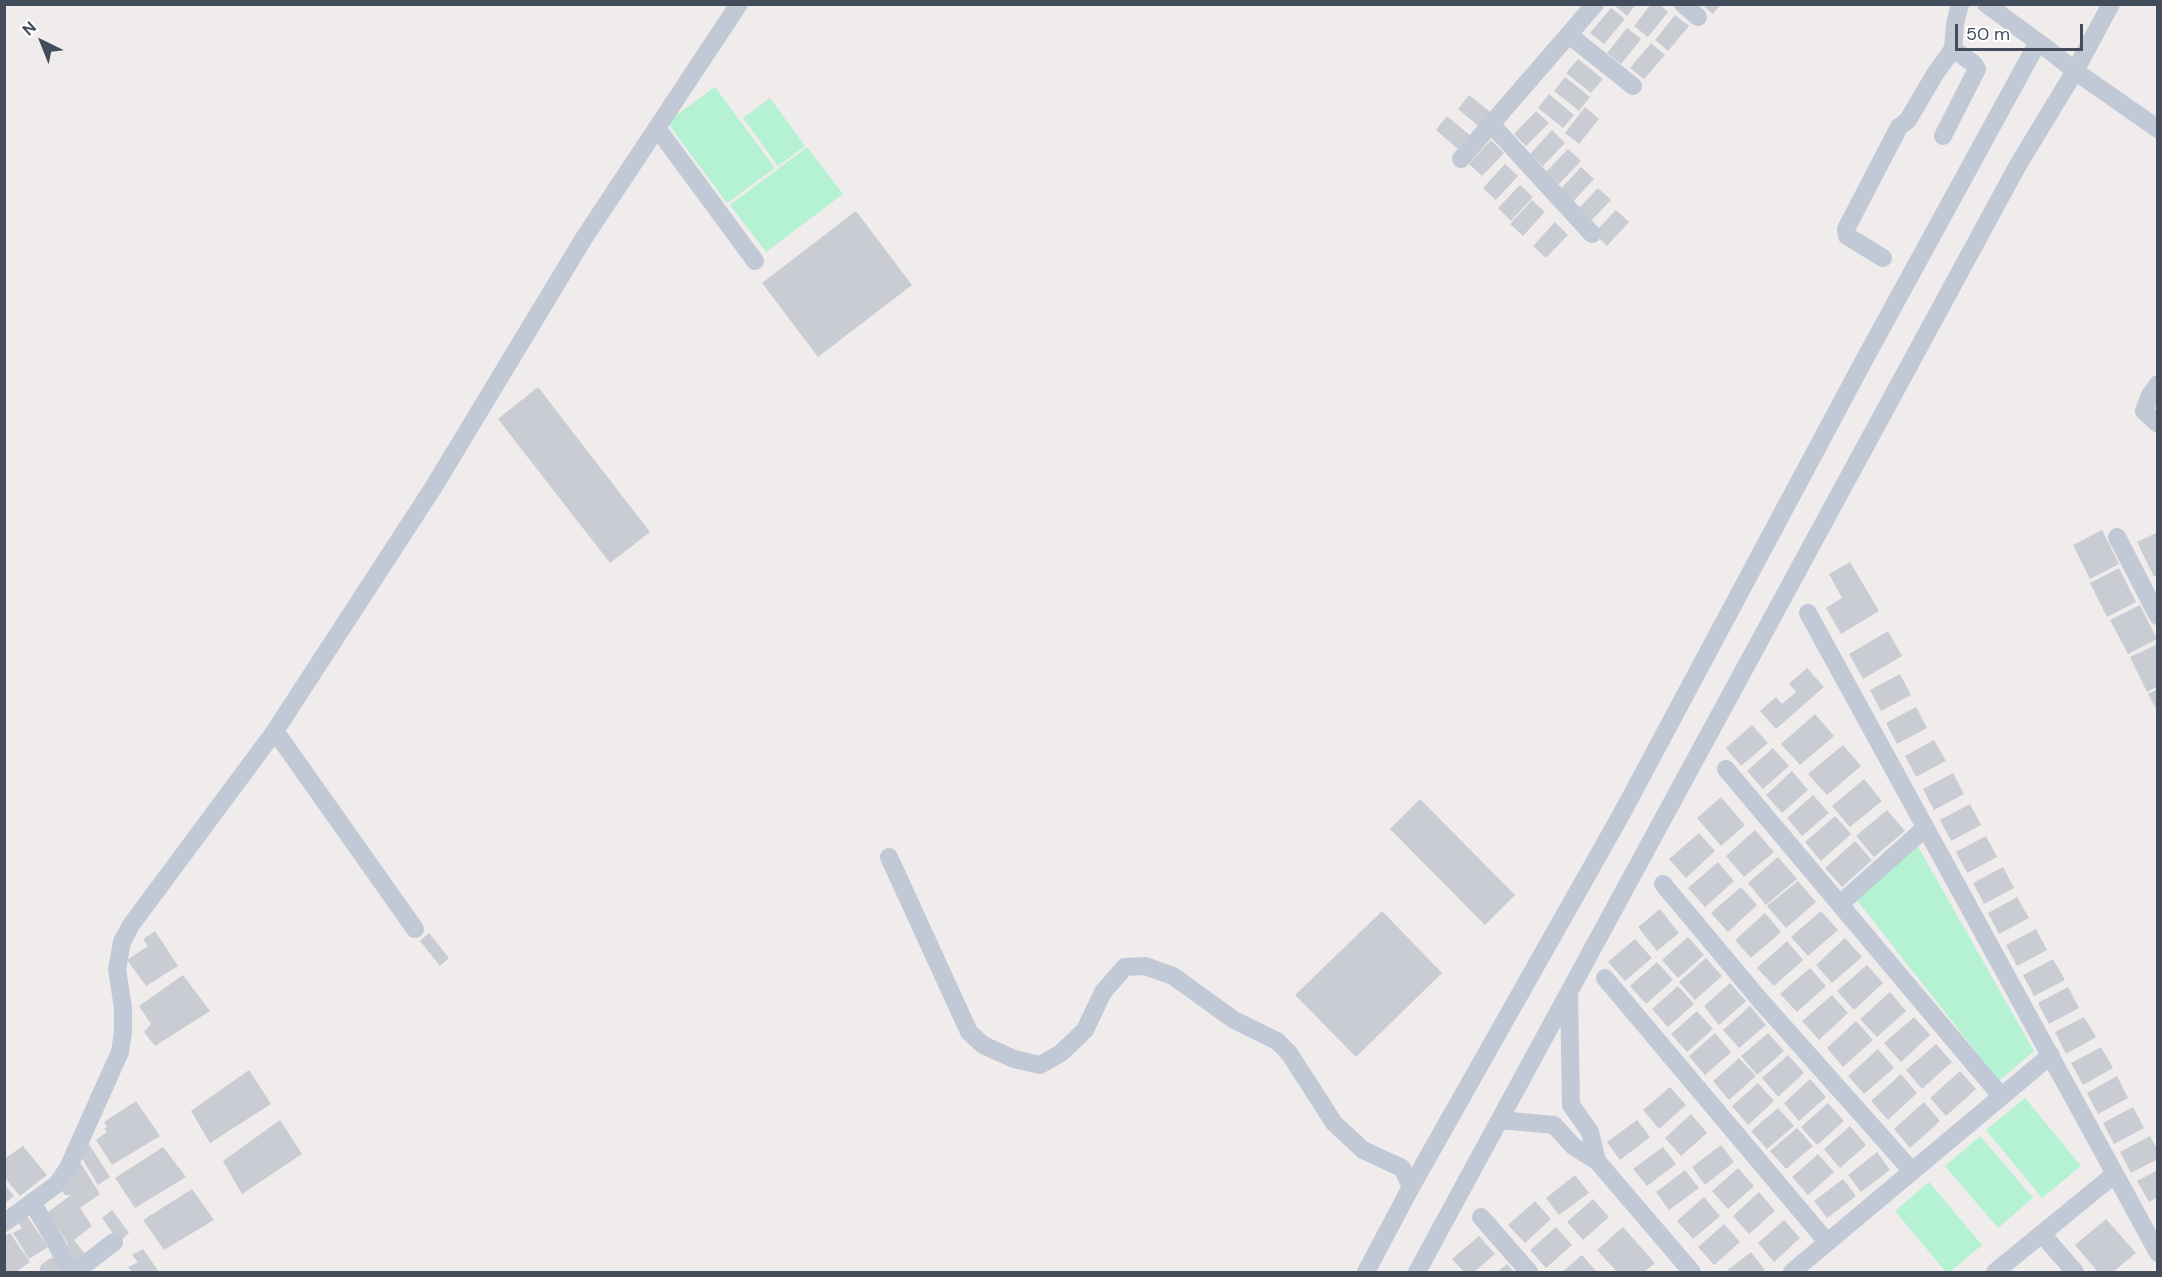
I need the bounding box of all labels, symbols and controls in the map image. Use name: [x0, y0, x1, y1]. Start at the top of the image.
north arrow: [12, 12, 72, 72]
scale bar: [1958, 12, 2086, 50]
text: N: [18, 17, 41, 40]
text: 50 m: [1966, 22, 2010, 46]

